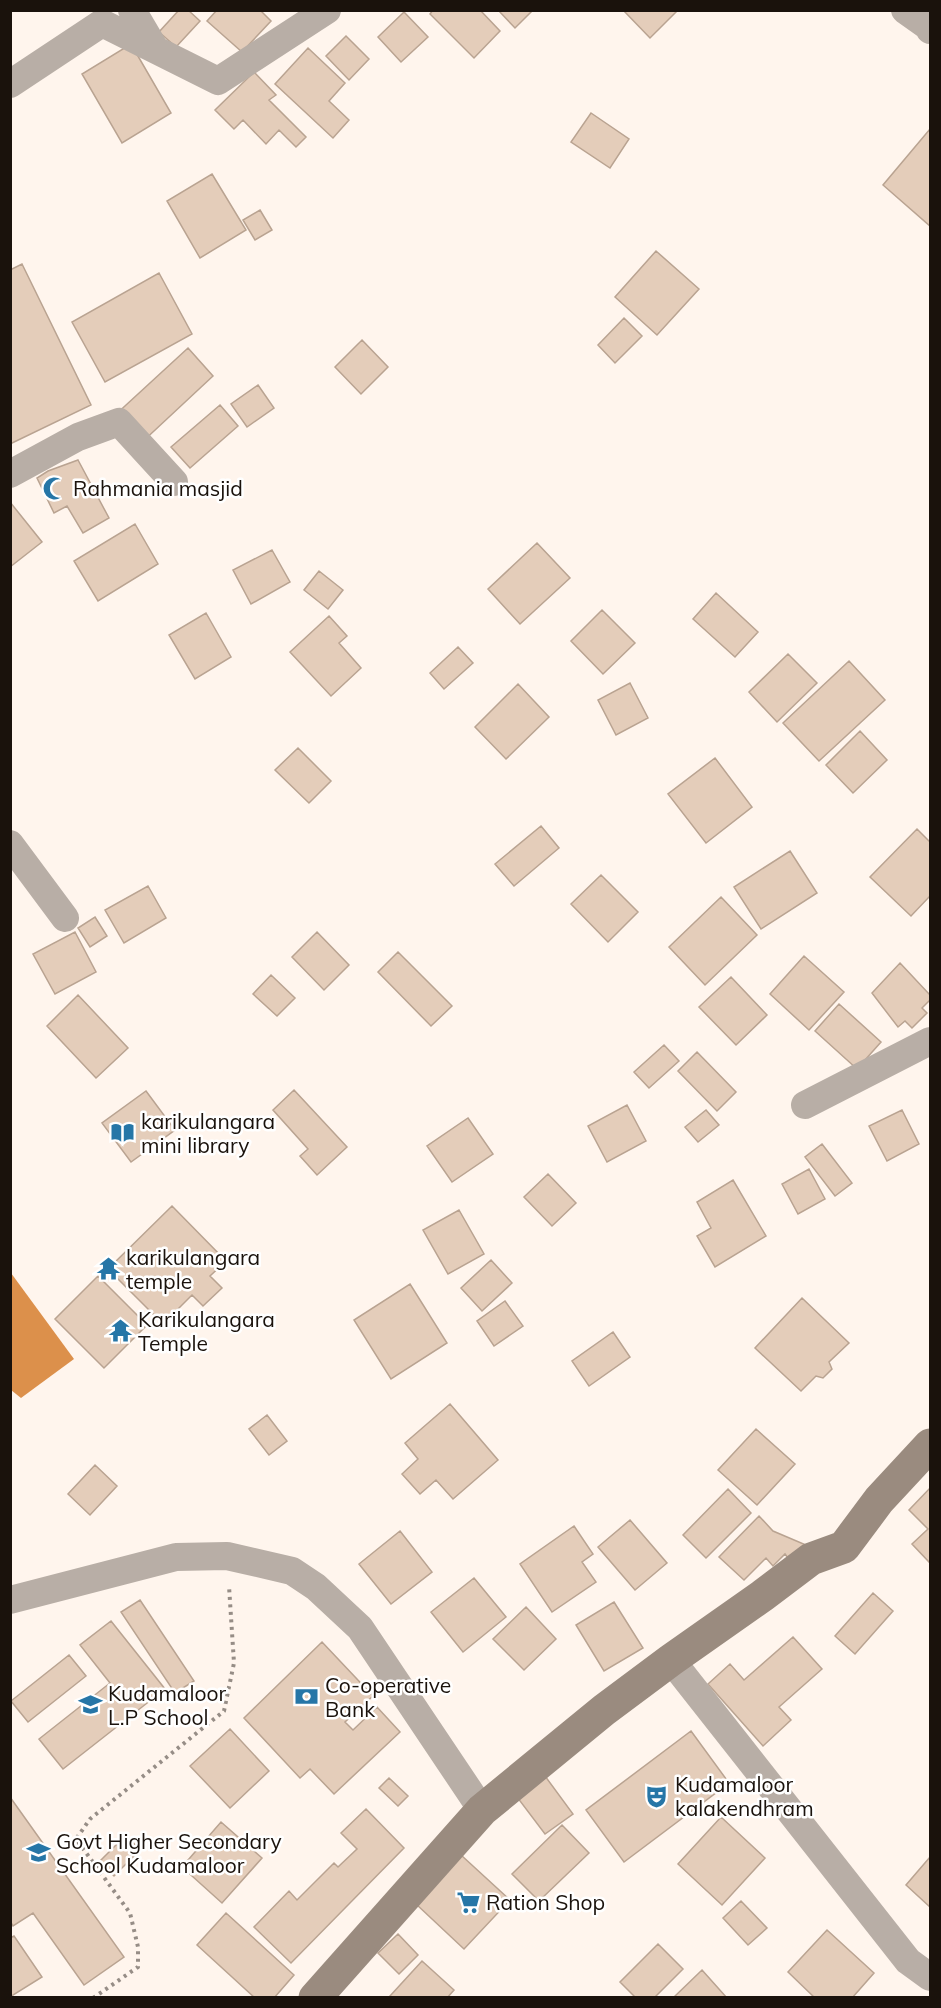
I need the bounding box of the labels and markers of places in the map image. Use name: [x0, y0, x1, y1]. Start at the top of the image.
mosque icon: Rahmania masjid: [42, 475, 68, 501]
place label: Rahmania masjid: [73, 475, 243, 501]
place label: karikulangara mini library: [141, 1108, 275, 1158]
library icon: karikulangara mini library: [110, 1120, 136, 1146]
place label: karikulangara temple: [126, 1244, 260, 1294]
temple icon: karikulangara temple: [95, 1256, 121, 1282]
place label: Karikulangara Temple: [138, 1306, 275, 1356]
temple icon: Karikulangara Temple: [107, 1318, 133, 1344]
place label: Co-operative Bank: [325, 1672, 451, 1722]
place label: Kudamaloor L.P School: [108, 1680, 226, 1730]
bank icon: Co-operative Bank: [294, 1684, 320, 1710]
school or university icon: Kudamaloor L.P School: [77, 1692, 103, 1718]
place label: Kudamaloor kalakendhram: [675, 1771, 814, 1821]
theatre icon: Kudamaloor kalakendhram: [644, 1783, 670, 1809]
place label: Govt Higher Secondary School Kudamaloor: [56, 1828, 282, 1878]
school or university icon: Govt Higher Secondary School Kudamaloor: [25, 1840, 51, 1866]
supermarket icon: Ration Shop: [455, 1889, 481, 1915]
place label: Ration Shop: [486, 1889, 605, 1915]

